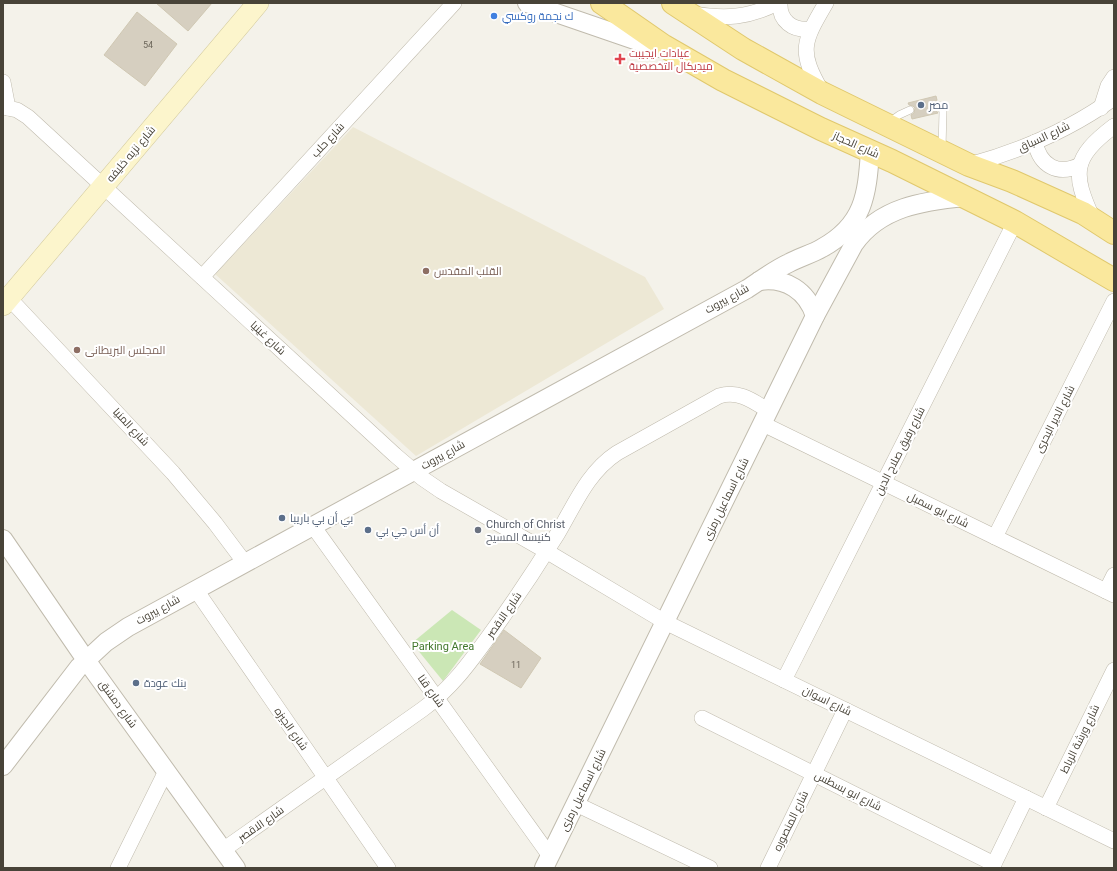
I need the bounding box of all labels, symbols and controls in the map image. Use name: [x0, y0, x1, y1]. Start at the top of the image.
place label: ك نجمة روكسي: [502, 10, 573, 24]
marker: ك نجمة روكسي: [489, 11, 499, 21]
house number: 54: [143, 40, 153, 50]
place label: عيادات ايجيبت ميديكال التخصصية: [629, 47, 713, 73]
marker: عيادات ايجيبت ميديكال التخصصية: [614, 53, 626, 65]
place label: مصر: [928, 99, 948, 112]
marker: مصر: [916, 100, 926, 110]
street label: شارع السباق: [1016, 119, 1072, 156]
street label: شارع حلب: [309, 120, 348, 161]
street label: شارع نزيه خليفه: [104, 123, 159, 185]
street label: شارع الحجاز: [829, 129, 881, 162]
place label: القلب المقدس: [434, 265, 502, 278]
marker: القلب المقدس: [421, 266, 431, 276]
street label: شارع بيروت: [703, 282, 752, 317]
street label: شارع غينيا: [247, 318, 288, 358]
place label: المجلس البريطانى: [85, 344, 165, 357]
marker: المجلس البريطانى: [72, 345, 82, 355]
street label: شارع الدير البحرى: [1032, 383, 1078, 455]
street label: شارع المنيا: [109, 405, 152, 449]
street label: شارع رفيق صلاح الدين: [872, 405, 929, 498]
street label: شارع بيروت: [419, 438, 468, 473]
street label: شارع اسماعيل رمزى: [700, 456, 752, 543]
street label: شارع ابو سمبل: [905, 490, 971, 531]
place label: بي أن بي باريبا: [290, 511, 353, 527]
marker: بي أن بي باريبا: [277, 513, 287, 523]
place label: Church of Christ كنيسة المسيح: [486, 518, 566, 545]
place label: أن أس جي بي: [376, 523, 439, 539]
marker: أن أس جي بي: [363, 525, 373, 535]
marker: Church of Christ كنيسة المسيح: [473, 525, 483, 535]
street label: شارع الاقصر: [483, 590, 525, 642]
street label: شارع بيروت: [134, 593, 183, 628]
park label: Parking Area: [412, 640, 474, 653]
house number: 11: [511, 660, 521, 670]
street label: شارع قنا: [414, 672, 447, 710]
place label: بنك عودة: [144, 677, 187, 690]
street label: شارع دمشق: [96, 678, 140, 731]
marker: بنك عودة: [131, 678, 141, 688]
street label: شارع اسوان: [800, 684, 854, 719]
street label: شارع ورشة الرباط: [1058, 702, 1103, 776]
street label: شارع الجيزه: [271, 705, 311, 754]
street label: شارع اسماعيل رمزى: [557, 747, 609, 834]
street label: شارع ابو بسطس: [812, 769, 884, 814]
street label: شارع المنصوره: [771, 789, 812, 854]
street label: شارع الاقصر: [235, 803, 287, 846]

